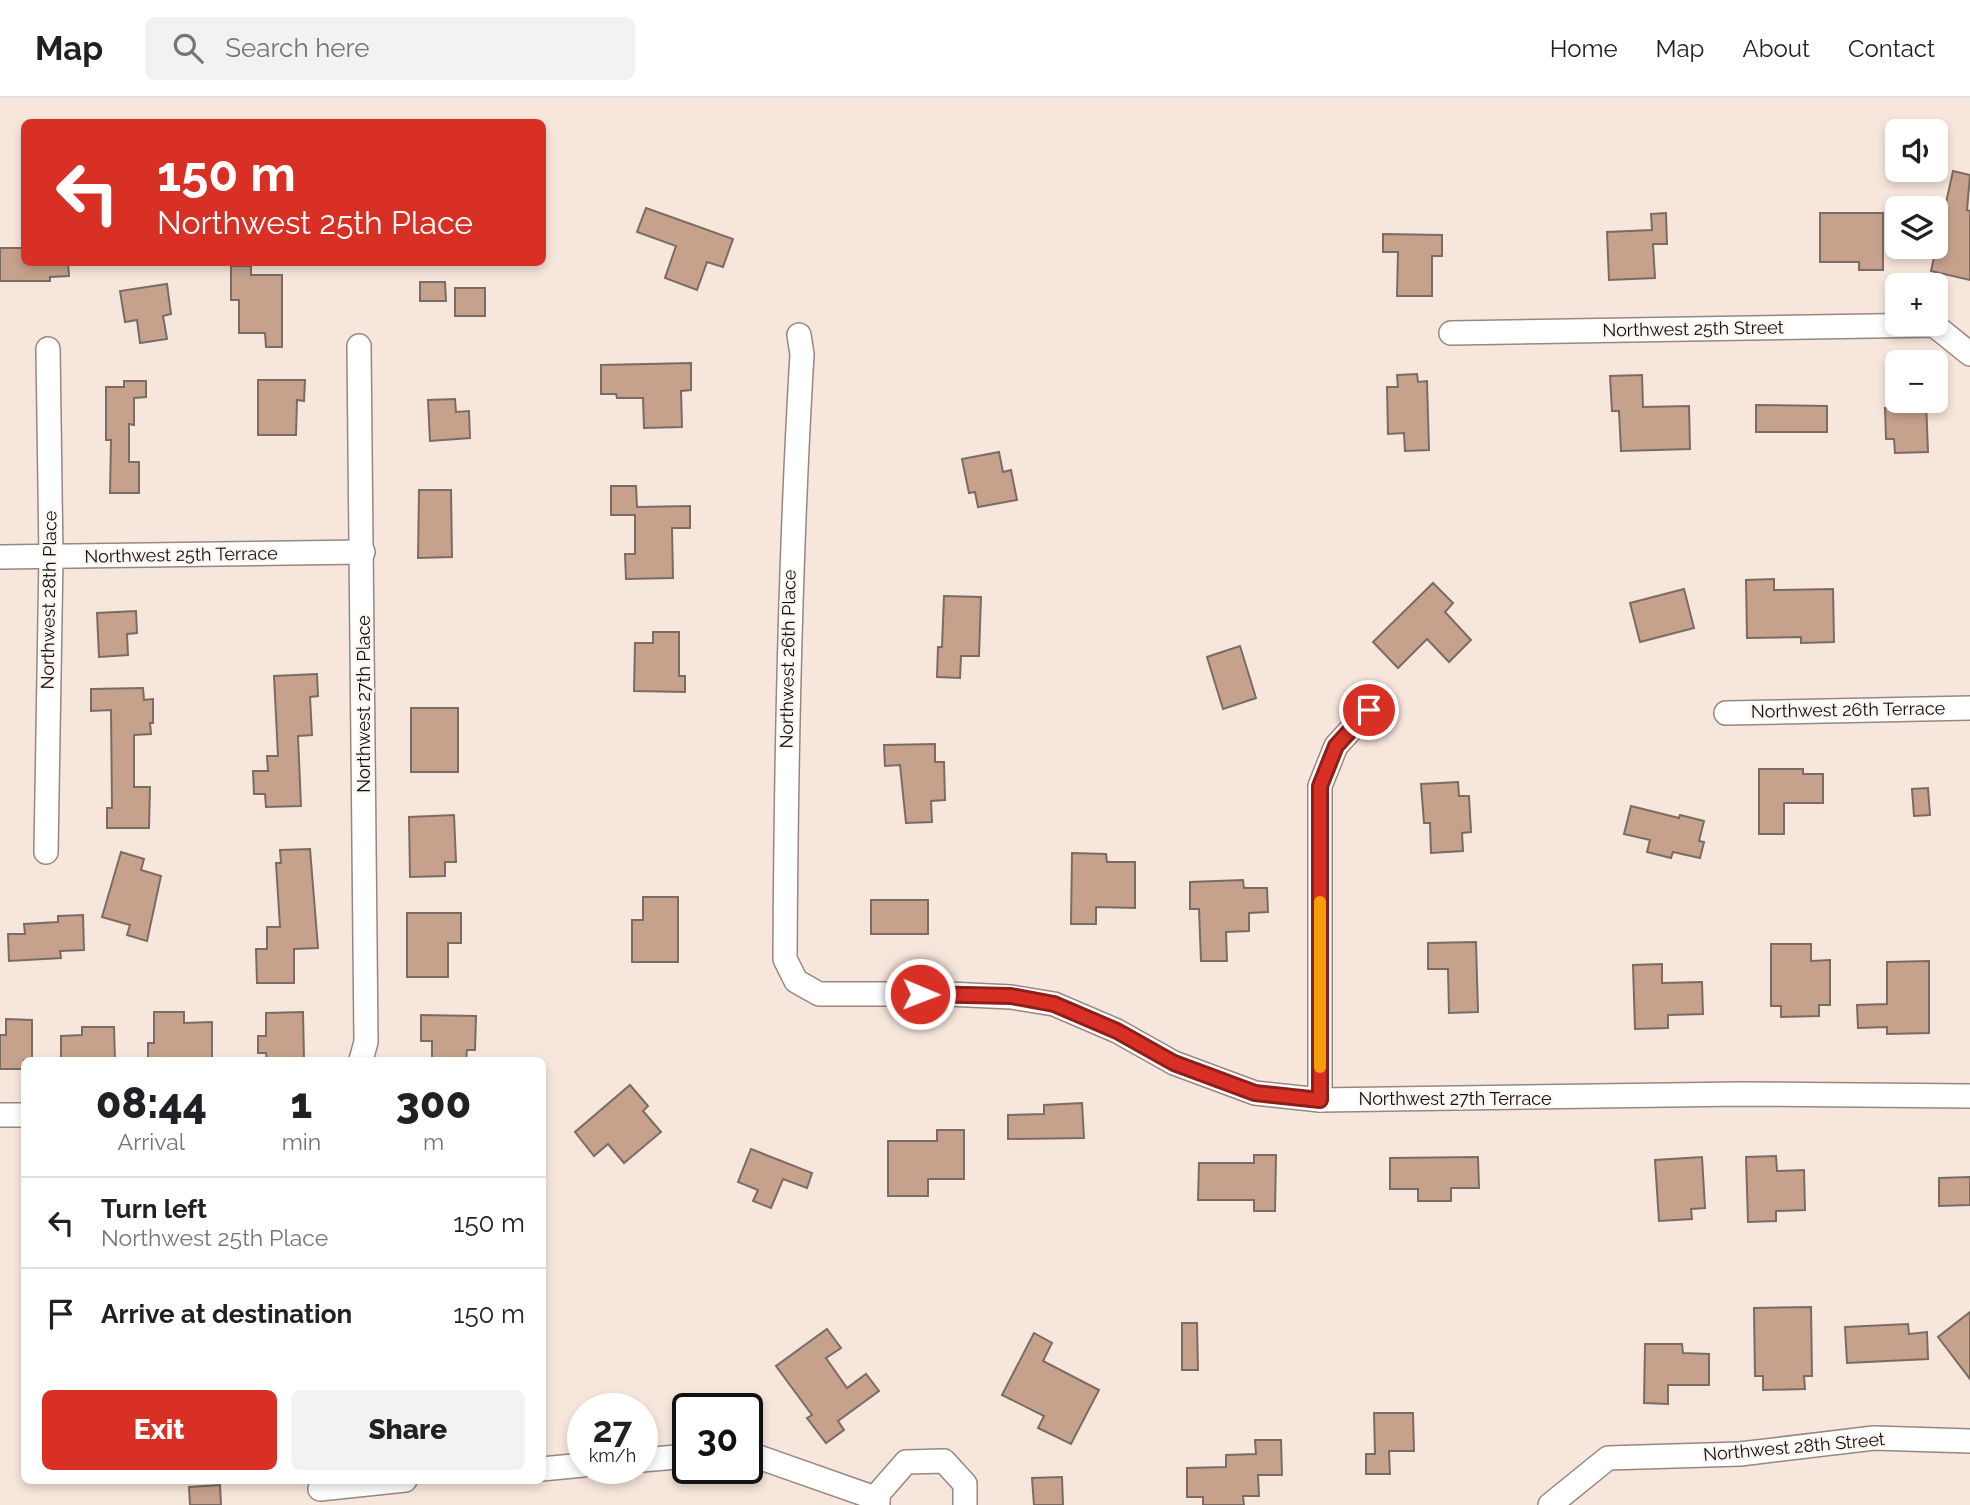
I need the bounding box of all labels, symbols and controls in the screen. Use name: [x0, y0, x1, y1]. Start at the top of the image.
search box: [145, 17, 635, 80]
text: Map: [35, 29, 103, 68]
icon: search: [169, 29, 207, 67]
text: Search here: [225, 33, 370, 63]
text: Home: [1550, 34, 1618, 63]
text: Map: [1656, 34, 1704, 63]
text: About: [1742, 34, 1810, 63]
text: Contact: [1848, 34, 1935, 63]
map controls: [1885, 119, 1948, 413]
button: sound: [1885, 119, 1948, 182]
text: 150 m: [157, 145, 296, 202]
icon: left: [42, 147, 133, 238]
button: layers: [1885, 196, 1948, 259]
text: Northwest 25th Place: [157, 204, 473, 241]
button: +: [1885, 273, 1948, 336]
street label: Northwest 25th Street: [1602, 316, 1784, 341]
button: −: [1885, 350, 1948, 413]
street label: Northwest 28th Place: [36, 510, 61, 690]
street label: Northwest 25th Terrace: [84, 542, 278, 567]
street label: Northwest 26th Place: [775, 569, 800, 749]
street label: Northwest 27th Place: [353, 615, 374, 793]
pin: [1339, 680, 1399, 740]
icon: arrive: [1350, 691, 1388, 729]
street label: Northwest 26th Terrace: [1751, 697, 1946, 722]
position arrow: [883, 957, 957, 1031]
text: 08:44: [96, 1079, 207, 1128]
text: 1: [291, 1079, 312, 1128]
text: 300: [396, 1079, 471, 1128]
street label: Northwest 27th Terrace: [1358, 1088, 1552, 1109]
text: Arrival: [118, 1128, 185, 1155]
text: min: [282, 1128, 321, 1155]
text: m: [423, 1128, 444, 1155]
text: Turn left: [101, 1194, 207, 1224]
icon: left: [42, 1204, 80, 1242]
text: 150 m: [453, 1208, 525, 1238]
text: Northwest 25th Place: [101, 1224, 328, 1251]
icon: arrive: [42, 1295, 80, 1333]
text: Arrive at destination: [101, 1299, 352, 1329]
text: 150 m: [453, 1299, 525, 1329]
button: Exit: [42, 1390, 277, 1470]
button: Share: [291, 1390, 525, 1470]
speed limit sign: 30: [672, 1393, 763, 1484]
text: 27: [593, 1409, 632, 1450]
street label: Northwest 28th Street: [1702, 1428, 1886, 1465]
text: km/h: [589, 1445, 636, 1466]

